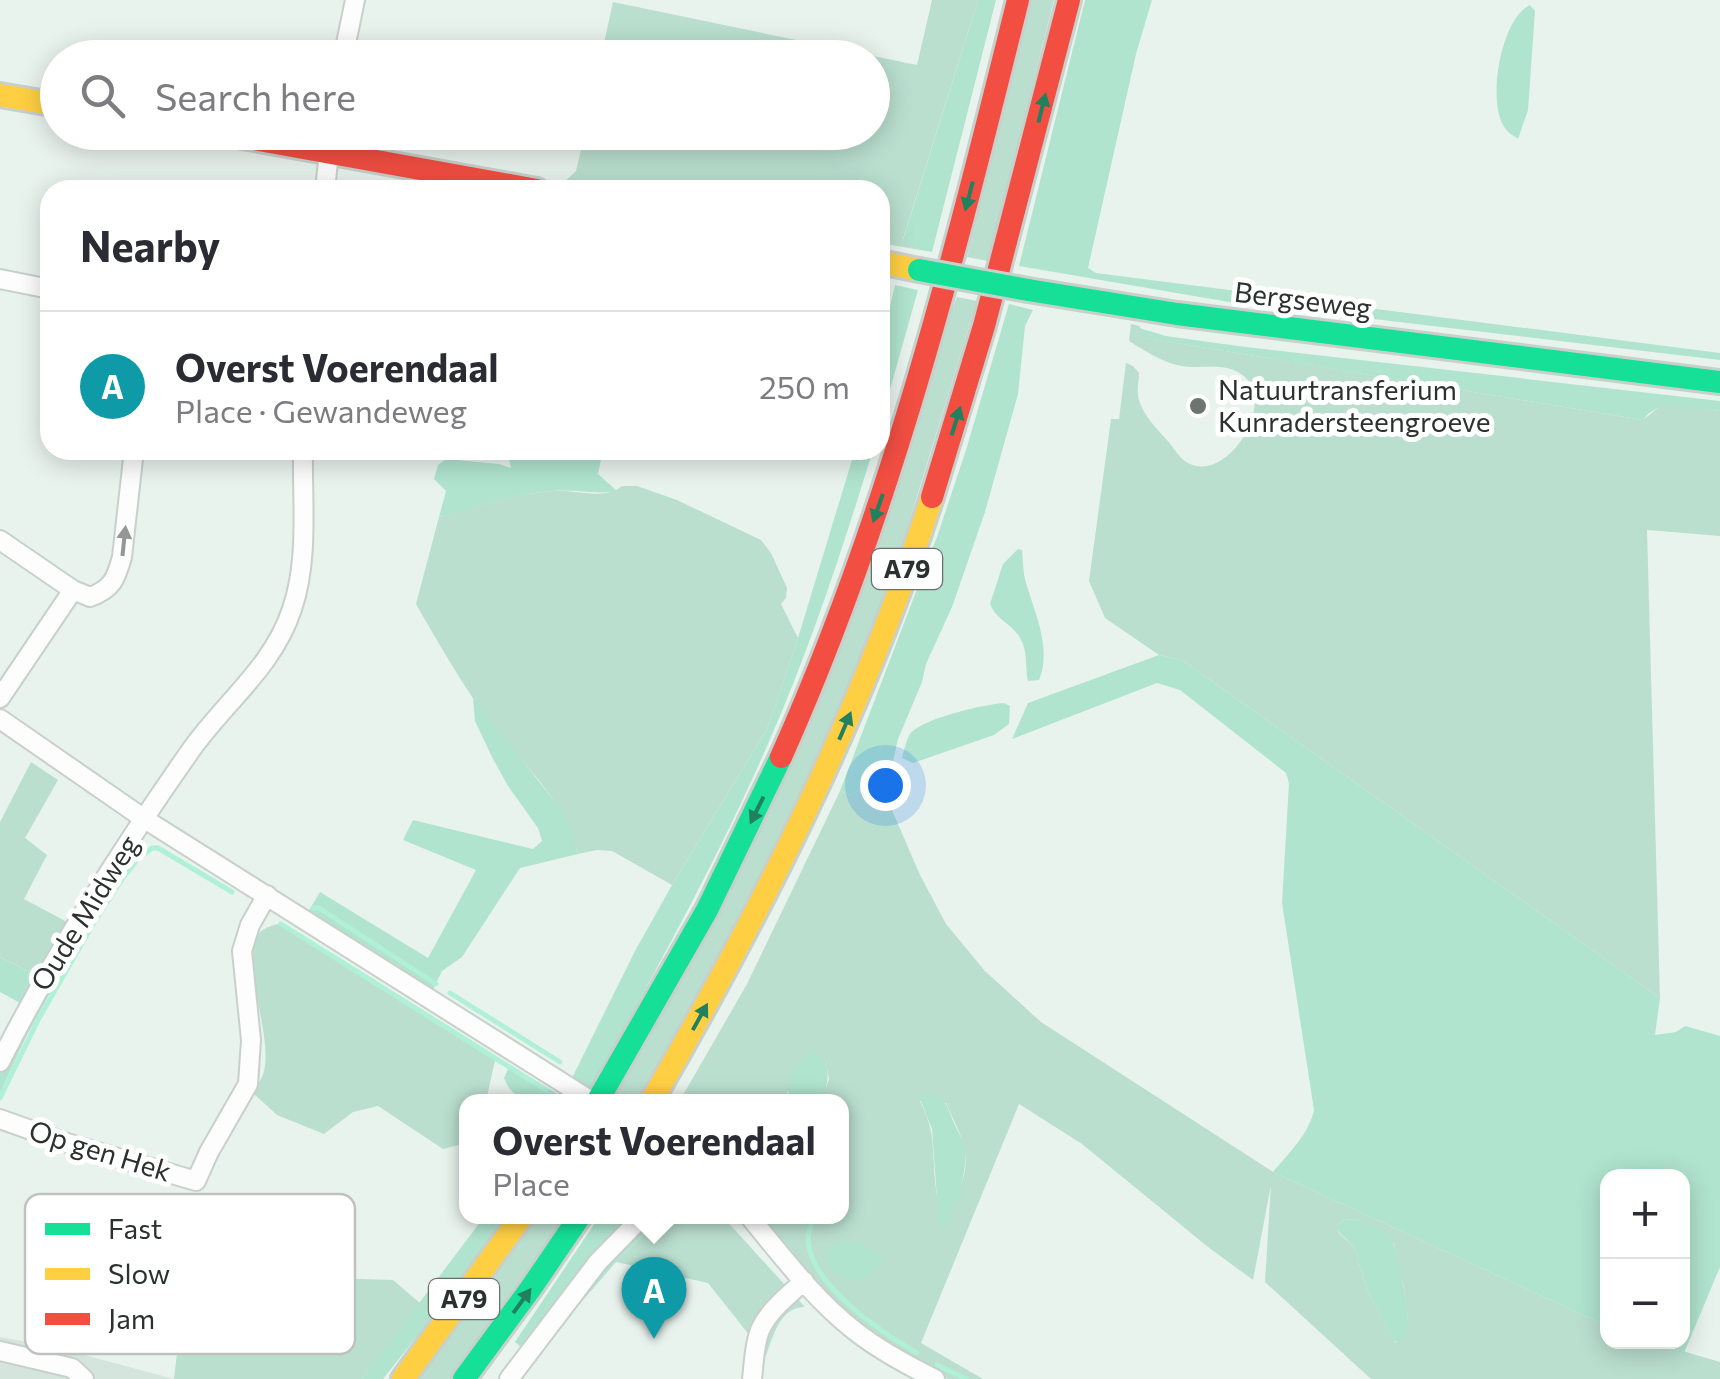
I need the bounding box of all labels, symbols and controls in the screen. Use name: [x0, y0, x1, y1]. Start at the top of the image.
search box: [40, 40, 890, 150]
icon: search: [75, 68, 130, 123]
text: Search here: [155, 72, 356, 119]
one-way arrow: [1034, 92, 1050, 123]
one-way arrow: [960, 181, 976, 212]
text: Nearby: [80, 219, 220, 271]
street label: Bergseweg: [1232, 274, 1374, 324]
text: Overst Voerendaal: [175, 343, 499, 390]
text: A: [101, 366, 124, 406]
text: 250 m: [759, 366, 850, 406]
place label: Natuurtransferium Kunradersteengroeve: [1218, 372, 1491, 438]
text: Place · Gewandeweg: [175, 390, 467, 430]
marker: Natuurtransferium Kunradersteengroeve: [1187, 395, 1209, 417]
one-way arrow: [949, 405, 964, 436]
one-way arrow: [870, 494, 885, 524]
one-way arrow: [116, 524, 132, 556]
road number: A79: [872, 549, 942, 589]
one-way arrow: [837, 711, 853, 741]
your location: [860, 760, 911, 811]
one-way arrow: [749, 795, 766, 824]
street label: Oude Midweg: [23, 828, 145, 996]
one-way arrow: [692, 1003, 709, 1032]
popup: [459, 1094, 849, 1224]
street label: Op gen Hek: [25, 1112, 175, 1188]
text: Overst Voerendaal: [492, 1116, 816, 1163]
text: Place: [492, 1163, 570, 1203]
map controls: [1600, 1169, 1690, 1349]
button: +: [1600, 1169, 1690, 1259]
legend: [25, 1194, 355, 1354]
text: Fast: [108, 1211, 162, 1245]
text: Slow: [108, 1256, 170, 1290]
pin: A: [622, 1256, 686, 1339]
button: −: [1600, 1259, 1690, 1349]
road number: A79: [429, 1279, 499, 1319]
one-way arrow: [512, 1288, 531, 1314]
text: Jam: [108, 1301, 155, 1335]

